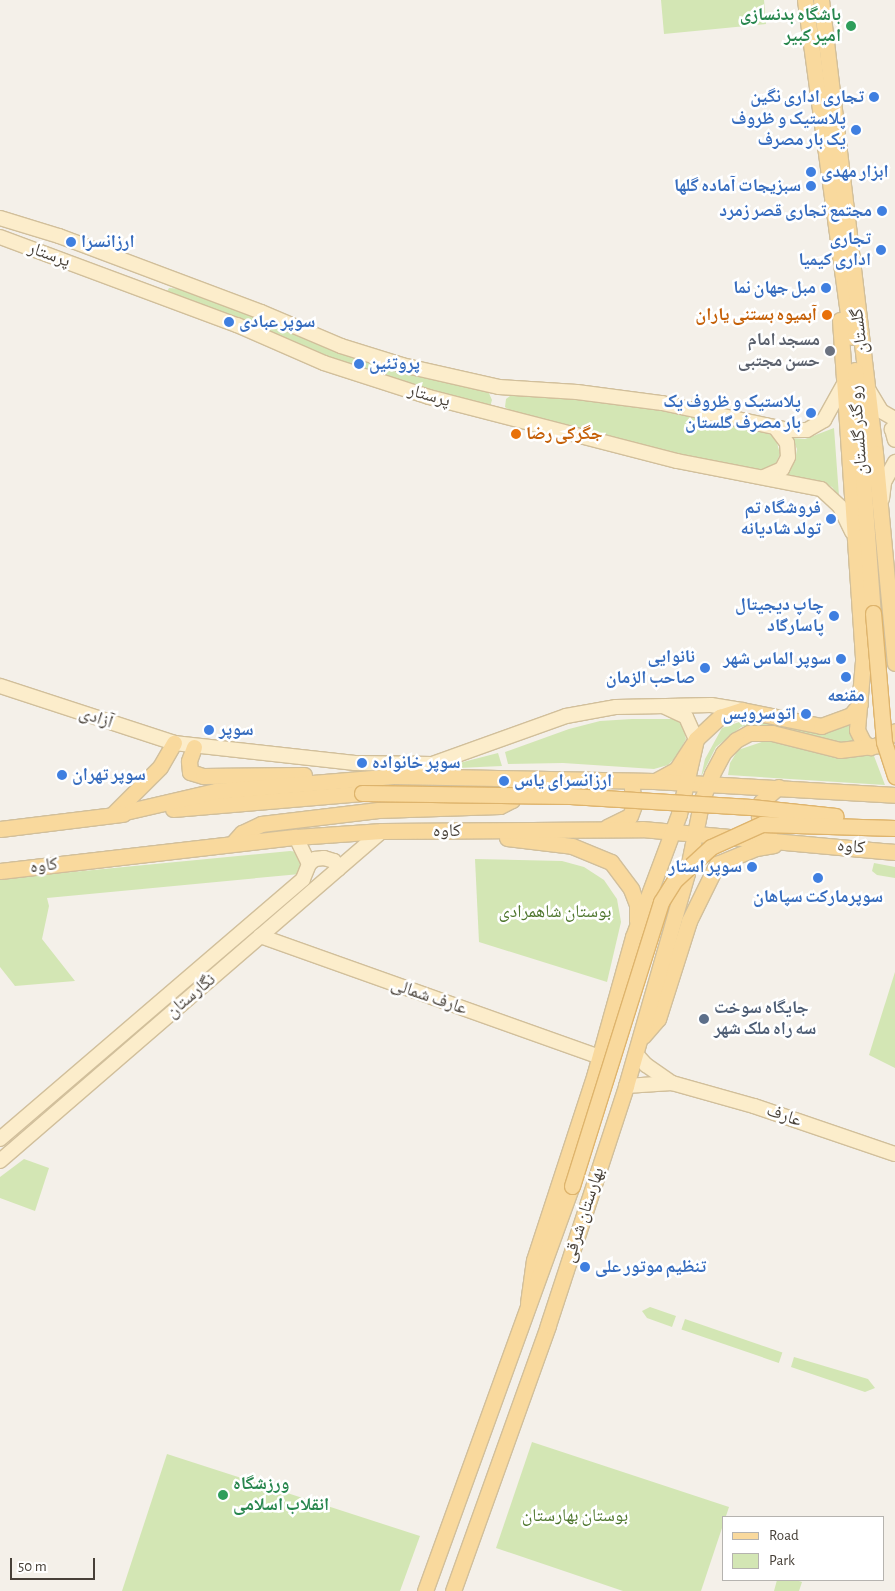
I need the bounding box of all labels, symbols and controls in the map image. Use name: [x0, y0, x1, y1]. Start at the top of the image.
place label: باشگاه بدنسازی امیر کبیر: [740, 5, 841, 48]
marker: باشگاه بدنسازی امیر کبیر: [845, 20, 857, 32]
place label: تجاری اداری نگین: [750, 86, 864, 108]
marker: تجاری اداری نگین: [868, 91, 880, 103]
place label: پلاستیک و ظروف یک بار مصرف: [731, 109, 846, 152]
marker: پلاستیک و ظروف یک بار مصرف: [850, 124, 862, 136]
place label: ابزار مهدی: [821, 161, 889, 183]
marker: ابزار مهدی: [805, 166, 817, 178]
place label: سبزیجات آماده گلها: [674, 175, 801, 197]
marker: سبزیجات آماده گلها: [805, 180, 817, 192]
place label: مجتمع تجاری قصر زمرد: [719, 200, 872, 222]
marker: مجتمع تجاری قصر زمرد: [876, 205, 888, 217]
place label: تجاری اداری کیمیا: [798, 229, 871, 272]
place label: ارزانسرا: [81, 231, 135, 253]
marker: ارزانسرا: [65, 236, 77, 248]
street label: پرستار: [25, 237, 73, 273]
marker: تجاری اداری کیمیا: [875, 244, 887, 256]
place label: مبل جهان نما: [733, 277, 816, 299]
marker: مبل جهان نما: [820, 282, 832, 294]
place label: آبمیوه بستنی یاران: [695, 304, 817, 326]
street label: گلستان: [847, 307, 873, 355]
marker: آبمیوه بستنی یاران: [821, 309, 833, 321]
place label: سوپر عبادی: [239, 311, 315, 333]
marker: سوپر عبادی: [223, 316, 235, 328]
place label: مسجد امام حسن مجتبی: [738, 330, 820, 372]
marker: مسجد امام حسن مجتبی: [824, 345, 836, 357]
place label: پروتئین: [369, 353, 420, 375]
marker: پروتئین: [353, 358, 365, 370]
street label: پرستار: [405, 380, 453, 412]
street label: رو گذر گلستان: [845, 385, 873, 475]
place label: پلاستیک و ظروف یک بار مصرف گلستان: [663, 392, 801, 434]
marker: پلاستیک و ظروف یک بار مصرف گلستان: [805, 407, 817, 419]
place label: جگرکی رضا: [526, 423, 603, 445]
marker: جگرکی رضا: [510, 428, 522, 440]
place label: فروشگاه تم تولد شادیانه: [740, 498, 821, 540]
marker: فروشگاه تم تولد شادیانه: [825, 513, 837, 525]
place label: چاپ دیجیتال پاسارگاد: [735, 595, 824, 638]
marker: چاپ دیجیتال پاسارگاد: [828, 610, 840, 622]
place label: نانوایی صاحب الزمان: [606, 647, 695, 690]
place label: سوپر الماس شهر: [723, 648, 831, 670]
marker: سوپر الماس شهر: [835, 653, 847, 665]
marker: نانوایی صاحب الزمان: [699, 662, 711, 674]
marker: مقنعه: [840, 671, 852, 683]
place label: مقنعه: [827, 685, 865, 707]
street label: آزادی: [76, 702, 116, 734]
place label: اتوسرویس: [722, 703, 796, 725]
marker: اتوسرویس: [800, 708, 812, 720]
place label: سوپر: [219, 719, 254, 741]
marker: سوپر: [203, 724, 215, 736]
place label: سوپر خانواده: [372, 752, 461, 774]
marker: سوپر خانواده: [356, 757, 368, 769]
place label: سوپر تهران: [72, 764, 146, 786]
marker: سوپر تهران: [56, 769, 68, 781]
place label: ارزانسرای یاس: [514, 770, 612, 792]
marker: ارزانسرای یاس: [498, 775, 510, 787]
street label: کاوه: [433, 820, 461, 842]
street label: کاوه: [836, 835, 866, 859]
street label: کاوه: [29, 854, 59, 878]
place label: سوپر استار: [668, 856, 742, 878]
marker: سوپر استار: [746, 861, 758, 873]
marker: سوپرمارکت سپاهان: [812, 872, 824, 884]
place label: سوپرمارکت سپاهان: [753, 886, 883, 908]
park label: بوستان شاهمرادی: [499, 901, 611, 923]
street label: نگارستان: [162, 969, 220, 1023]
street label: عارف شمالی: [388, 974, 470, 1020]
place label: جایگاه سوخت سه راه ملک شهر: [714, 998, 816, 1040]
marker: جایگاه سوخت سه راه ملک شهر: [698, 1013, 710, 1025]
street label: عارف: [764, 1100, 804, 1132]
street label: بهارستان شرقی: [558, 1165, 610, 1265]
place label: تنظیم موتور علی: [595, 1256, 706, 1278]
marker: تنظیم موتور علی: [579, 1261, 591, 1273]
place label: ورزشگاه انقلاب اسلامی: [233, 1474, 329, 1516]
marker: ورزشگاه انقلاب اسلامی: [217, 1489, 229, 1501]
park label: بوستان بهارستان: [522, 1505, 628, 1527]
legend: [722, 1516, 885, 1581]
text: Road: [769, 1528, 799, 1543]
scale bar: [12, 1548, 98, 1580]
text: Park: [769, 1553, 795, 1568]
text: 50 m: [18, 1559, 47, 1574]

